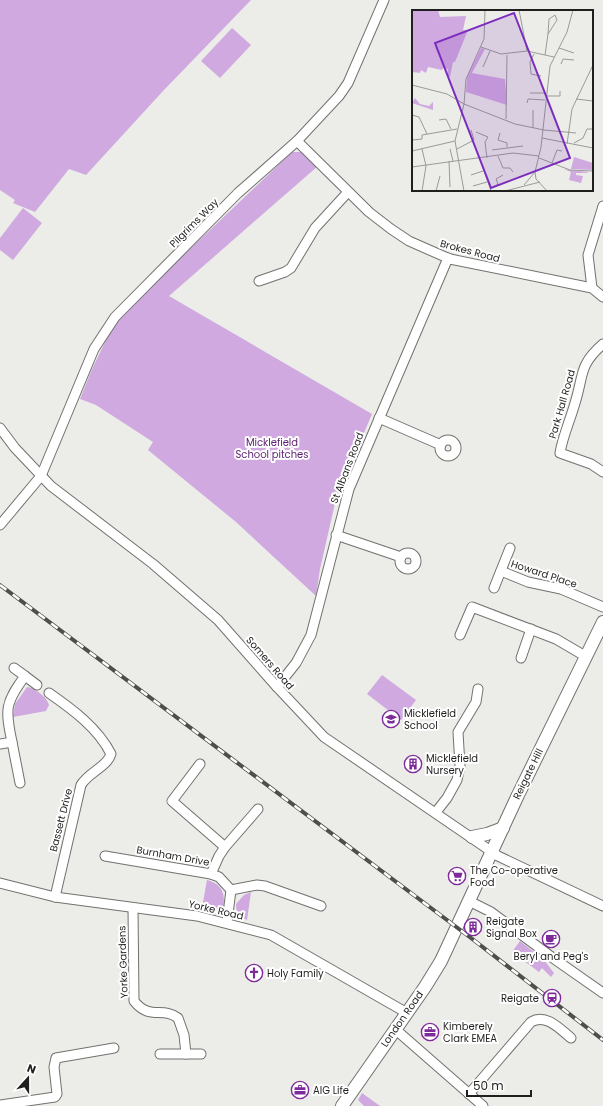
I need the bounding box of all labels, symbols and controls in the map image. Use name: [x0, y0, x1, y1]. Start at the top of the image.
inset map: [412, 10, 593, 191]
street label: Pilgrims Way: [166, 195, 222, 251]
street label: Brokes Road: [438, 236, 502, 266]
street label: Park Hall Road: [545, 368, 579, 440]
street label: St Albans Road: [327, 430, 367, 506]
park label: Micklefield School pitches: [235, 435, 309, 462]
street label: Howard Place: [509, 556, 579, 592]
street label: Somers Road: [243, 633, 297, 693]
place label: Micklefield School: [404, 706, 456, 733]
school or university icon: Micklefield School: [381, 709, 401, 729]
street label: Reigate Hill: [509, 746, 547, 802]
place label: Micklefield Nursery: [426, 751, 478, 778]
building icon: Micklefield Nursery: [403, 754, 423, 774]
street label: Bassett Drive: [46, 787, 76, 853]
street label: Burnham Drive: [135, 842, 211, 870]
place label: The Co-operative Food: [470, 863, 558, 890]
supermarket icon: The Co-operative Food: [447, 866, 467, 886]
street label: Yorke Road: [187, 896, 245, 924]
place label: Reigate Signal Box: [486, 914, 537, 941]
building icon: Reigate Signal Box: [463, 917, 483, 937]
street label: Yorke Gardens: [114, 925, 132, 999]
cafe icon: Beryl and Peg's: [541, 929, 561, 949]
place label: Beryl and Peg's: [514, 949, 588, 964]
church icon: Holy Family: [244, 963, 264, 983]
place label: Holy Family: [267, 966, 324, 981]
street label: London Road: [377, 988, 427, 1050]
station icon: Reigate: [542, 988, 562, 1008]
place label: Reigate: [501, 991, 539, 1006]
place label: Kimberely Clark EMEA: [443, 1019, 497, 1046]
office icon: Kimberely Clark EMEA: [420, 1022, 440, 1042]
north arrow: [8, 1058, 48, 1098]
text: N: [25, 1060, 38, 1078]
scale bar: [467, 1072, 531, 1098]
text: 50 m: [473, 1077, 504, 1094]
office icon: AIG Life: [290, 1080, 310, 1100]
place label: AIG Life: [313, 1083, 349, 1098]

